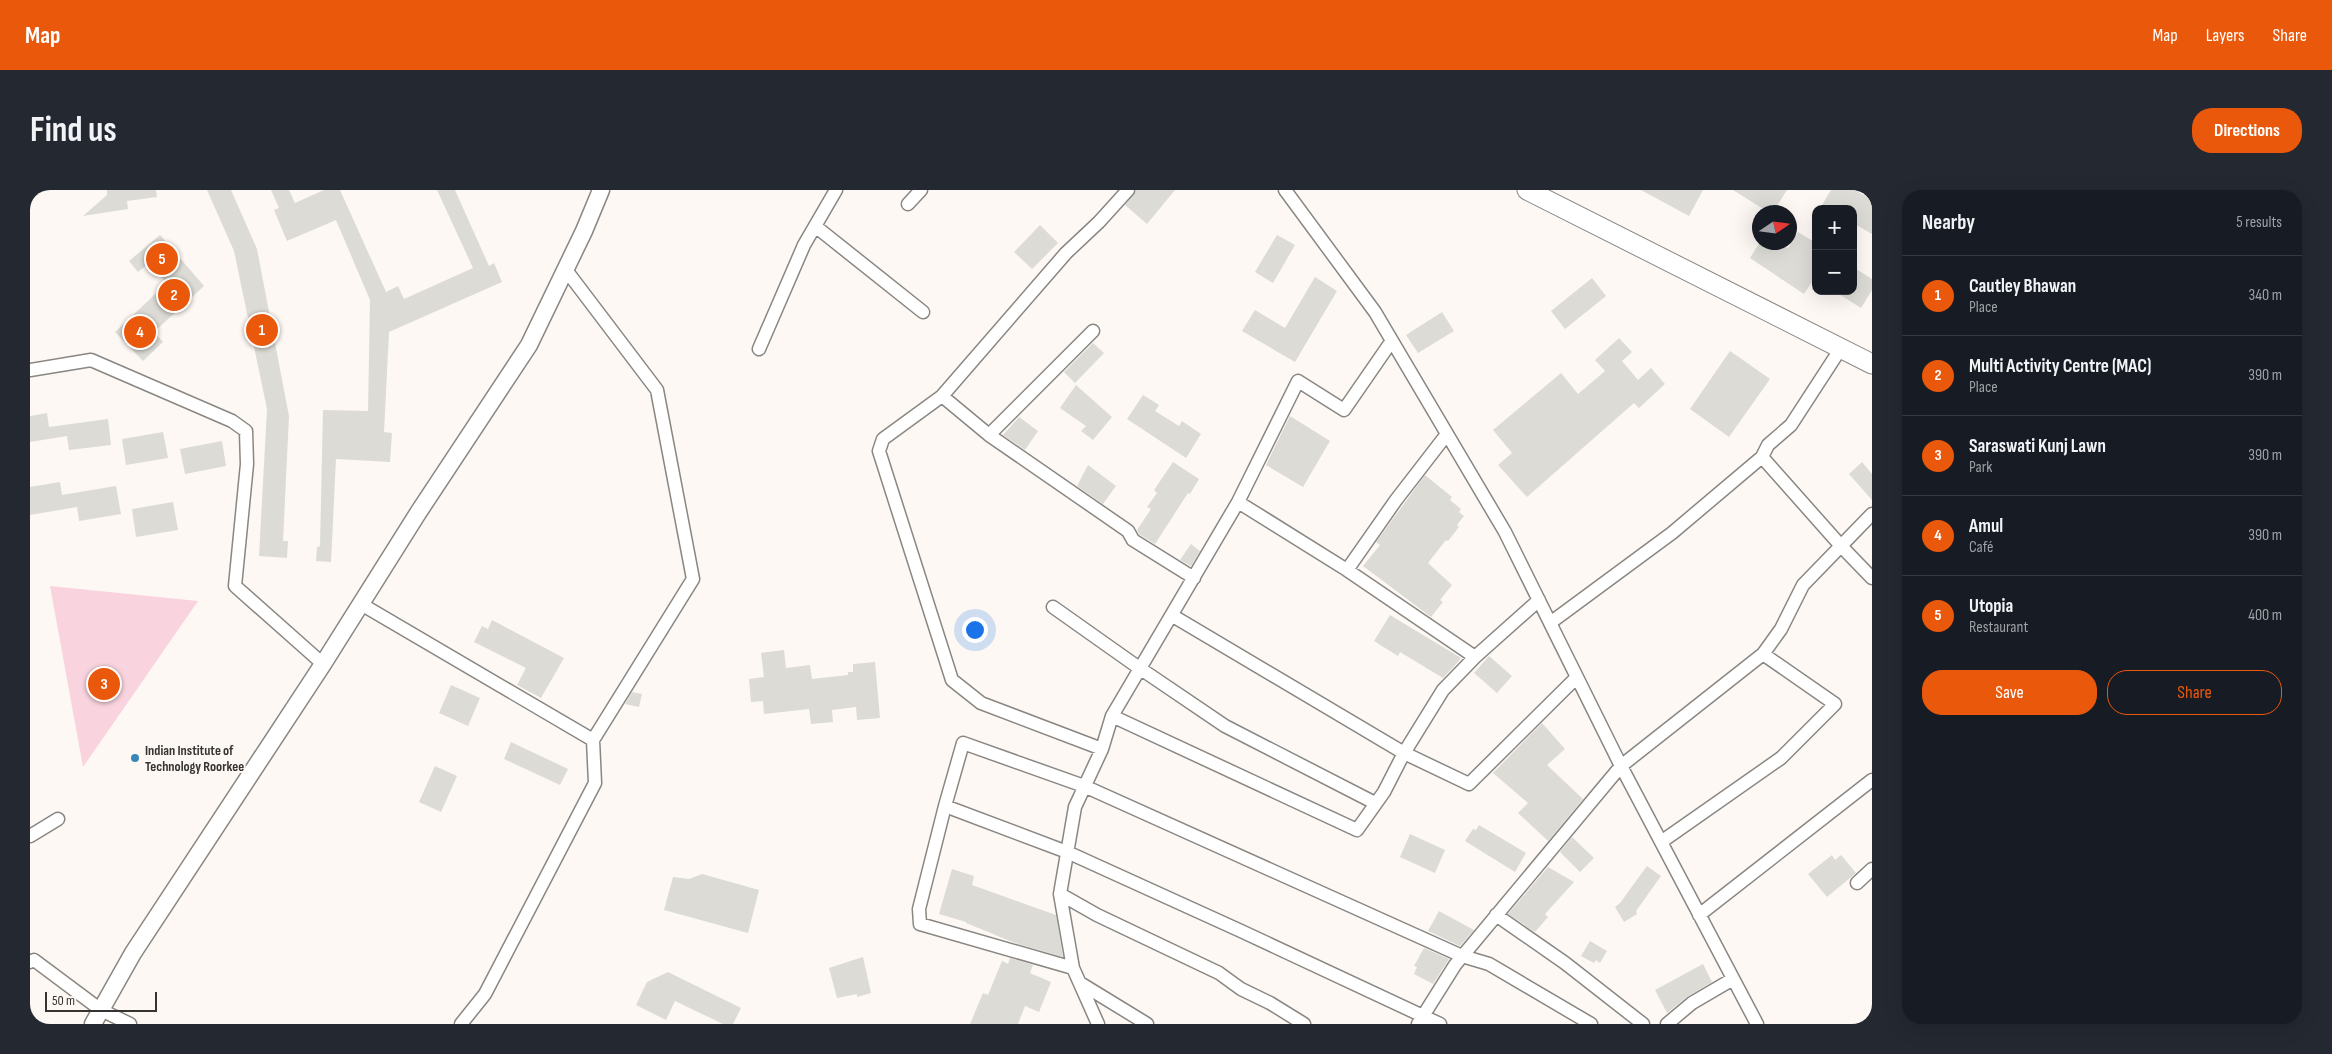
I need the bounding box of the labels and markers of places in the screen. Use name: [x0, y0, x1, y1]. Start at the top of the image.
pin: 5: [146, 240, 178, 278]
pin: 2: [158, 276, 190, 314]
pin: 1: [246, 311, 278, 349]
pin: 4: [124, 313, 156, 351]
pin: 3: [88, 665, 120, 703]
place label: Indian Institute of Technology Roorkee: [145, 742, 244, 775]
marker: Indian Institute of Technology Roorkee: [129, 752, 141, 764]

